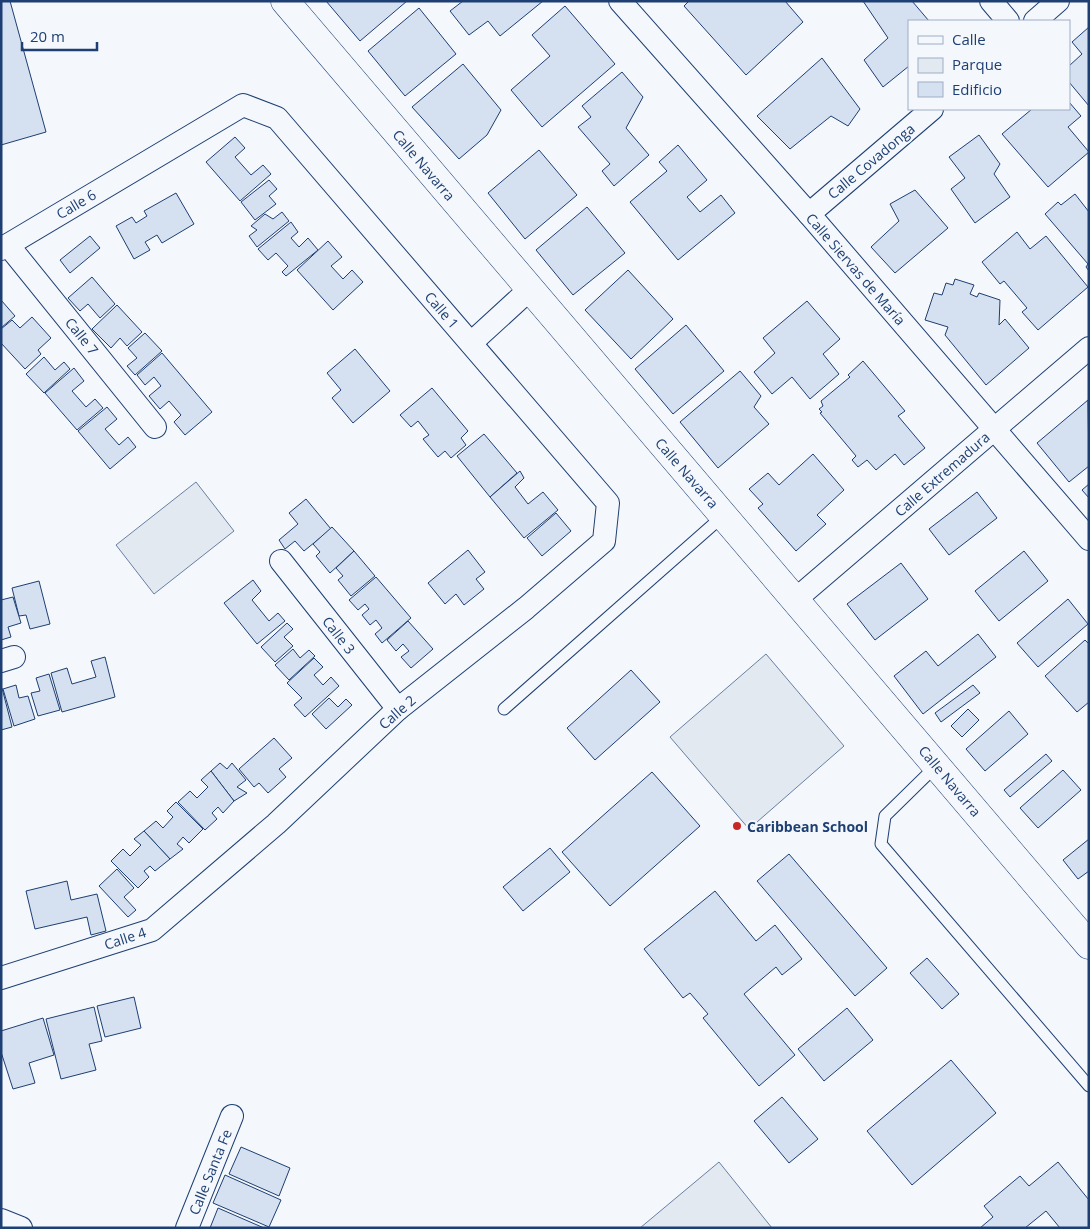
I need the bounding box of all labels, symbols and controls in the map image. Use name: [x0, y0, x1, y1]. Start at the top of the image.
scale bar: [22, 20, 98, 52]
legend: [908, 20, 1070, 110]
text: 20 m: [30, 26, 65, 46]
text: Calle: [952, 29, 986, 49]
text: Parque: [952, 54, 1002, 74]
text: Edificio: [952, 79, 1002, 99]
street label: Calle Covadonga: [823, 119, 919, 203]
street label: Calle Navarra: [389, 125, 459, 205]
street label: Calle 6: [53, 185, 99, 223]
street label: Calle Siervas de María: [802, 209, 910, 329]
street label: Calle 1: [421, 287, 463, 333]
street label: Calle 7: [61, 313, 103, 359]
street label: Calle Extremadura: [890, 427, 994, 521]
street label: Calle Navarra: [651, 434, 723, 512]
street label: Calle 3: [318, 612, 360, 658]
street label: Calle 2: [374, 691, 420, 733]
street label: Calle Navarra: [915, 741, 985, 821]
place label: Caribbean School: [747, 817, 868, 836]
marker: Caribbean School: [731, 820, 743, 832]
street label: Calle 4: [102, 922, 148, 954]
street label: Calle Santa Fe: [184, 1126, 236, 1218]

